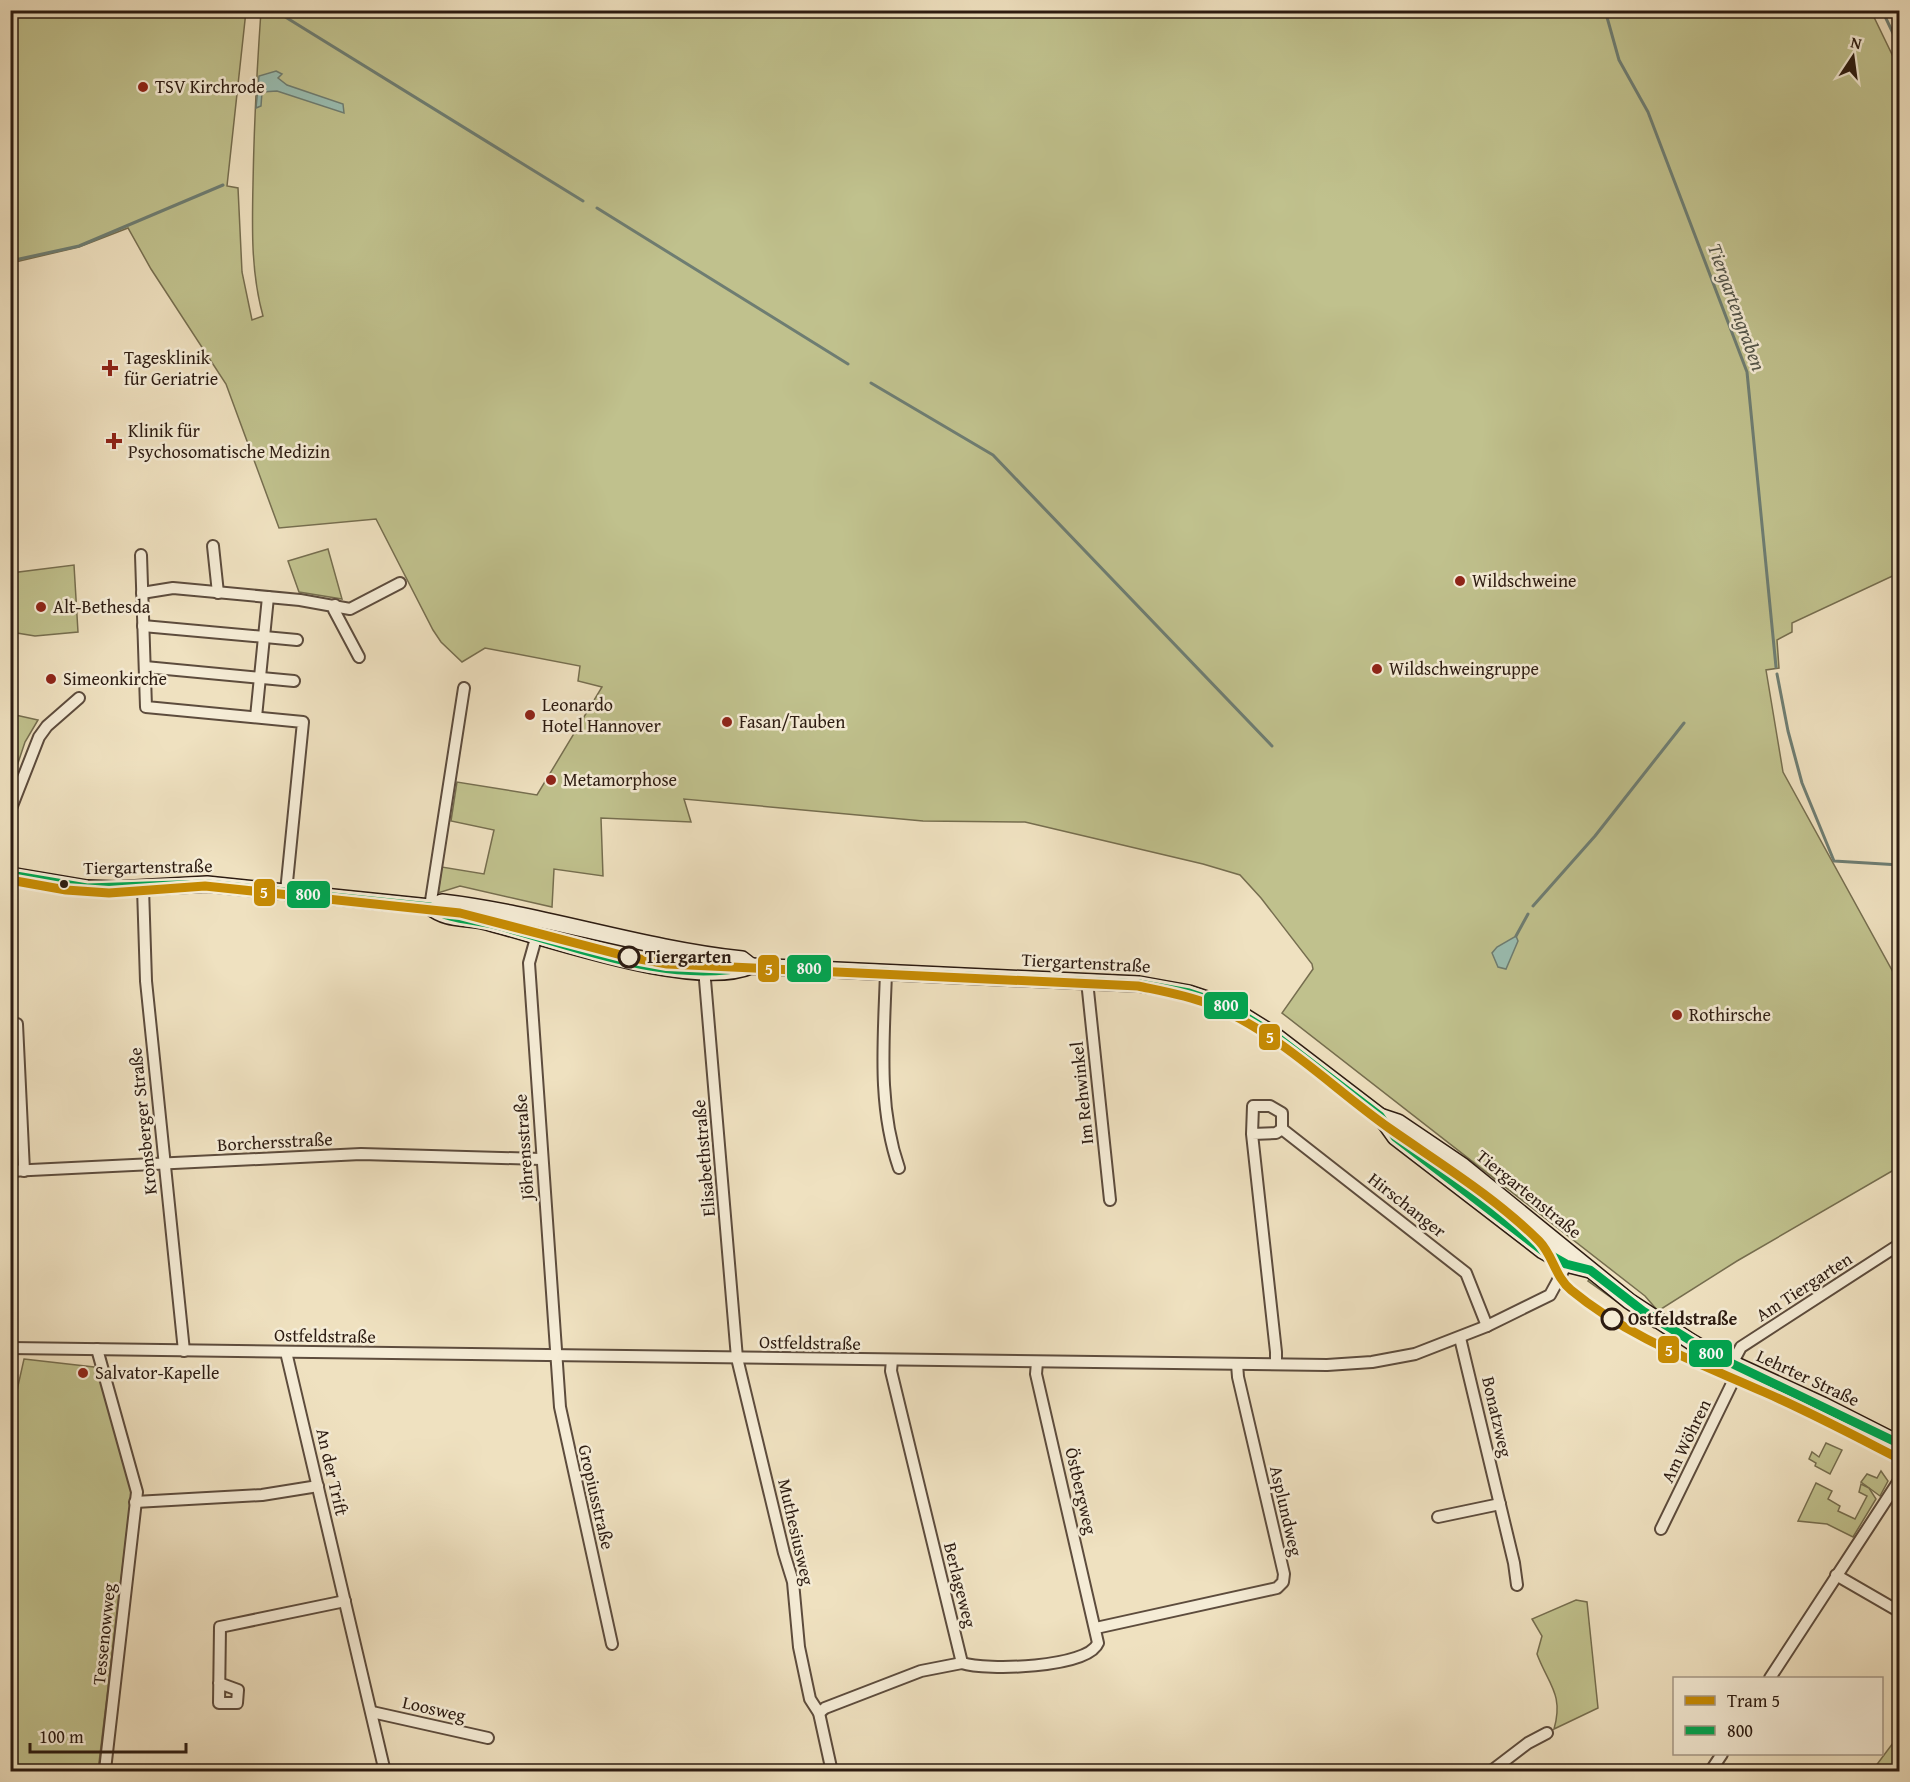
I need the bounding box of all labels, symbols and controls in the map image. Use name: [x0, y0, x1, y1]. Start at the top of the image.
north arrow: [1823, 27, 1883, 87]
text: N: [1848, 29, 1865, 55]
place label: TSV Kirchrode: [155, 73, 265, 100]
marker: TSV Kirchrode: [136, 80, 150, 94]
water label: Tiergartengraben: [1701, 239, 1774, 375]
place label: Tagesklinik für Geriatrie: [124, 344, 218, 392]
marker: Tagesklinik für Geriatrie: [101, 359, 119, 377]
place label: Klinik für Psychosomatische Medizin: [128, 417, 330, 465]
marker: Klinik für Psychosomatische Medizin: [105, 432, 123, 450]
place label: Wildschweine: [1472, 567, 1576, 594]
marker: Wildschweine: [1453, 574, 1467, 588]
place label: Alt-Bethesda: [53, 593, 151, 620]
marker: Alt-Bethesda: [34, 600, 48, 614]
place label: Wildschweingruppe: [1389, 655, 1539, 682]
marker: Wildschweingruppe: [1370, 662, 1384, 676]
place label: Simeonkirche: [63, 665, 167, 692]
marker: Simeonkirche: [44, 672, 58, 686]
place label: Leonardo Hotel Hannover: [542, 691, 661, 739]
marker: Leonardo Hotel Hannover: [523, 708, 537, 722]
place label: Fasan/Tauben: [739, 708, 845, 735]
marker: Fasan/Tauben: [720, 715, 734, 729]
place label: Metamorphose: [563, 766, 677, 793]
marker: Metamorphose: [544, 773, 558, 787]
street label: Tiergartenstraße: [83, 852, 213, 881]
unlabelled marker: [58, 878, 70, 890]
line badge: 5: [253, 878, 276, 907]
text: 5: [260, 880, 268, 904]
line badge: 800: [286, 880, 331, 909]
text: 800: [296, 882, 320, 906]
place label: Tiergarten: [645, 943, 732, 970]
marker: Tiergarten: [618, 946, 640, 968]
street label: Tiergartenstraße: [1021, 946, 1151, 979]
line badge: 5: [757, 954, 780, 983]
line badge: 800: [786, 954, 832, 983]
text: 800: [797, 956, 821, 980]
text: 5: [765, 957, 773, 981]
line badge: 800: [1203, 991, 1249, 1020]
text: 800: [1214, 993, 1238, 1017]
place label: Rothirsche: [1689, 1001, 1771, 1028]
marker: Rothirsche: [1670, 1008, 1684, 1022]
line badge: 5: [1258, 1023, 1281, 1051]
text: 5: [1266, 1025, 1274, 1049]
street label: Im Rehwinkel: [1063, 1040, 1100, 1146]
street label: Kronsberger Straße: [121, 1046, 164, 1196]
street label: Jöhrensstraße: [506, 1093, 541, 1203]
street label: Elisabethstraße: [685, 1098, 722, 1218]
street label: Borchersstraße: [217, 1125, 333, 1158]
street label: Tiergartenstraße: [1471, 1143, 1588, 1245]
street label: Hirschanger: [1362, 1165, 1453, 1244]
street label: Am Tiergarten: [1750, 1245, 1857, 1328]
place label: Ostfeldstraße: [1628, 1305, 1737, 1332]
marker: Ostfeldstraße: [1601, 1308, 1623, 1330]
street label: Ostfeldstraße: [274, 1321, 376, 1350]
street label: Ostfeldstraße: [759, 1328, 861, 1357]
line badge: 5: [1657, 1335, 1680, 1364]
text: 5: [1665, 1338, 1673, 1362]
line badge: 800: [1688, 1339, 1733, 1368]
text: 800: [1699, 1341, 1723, 1365]
street label: Lehrter Straße: [1752, 1342, 1864, 1413]
place label: Salvator-Kapelle: [95, 1359, 219, 1386]
marker: Salvator-Kapelle: [76, 1366, 90, 1380]
street label: Bonatzweg: [1475, 1374, 1520, 1460]
street label: Am Wöhren: [1654, 1394, 1717, 1487]
street label: An der Trift: [309, 1425, 356, 1519]
street label: Gropiusstraße: [571, 1442, 622, 1552]
street label: Östbergweg: [1058, 1445, 1105, 1537]
street label: Asplundweg: [1263, 1463, 1310, 1559]
street label: Muthesiusweg: [771, 1476, 822, 1588]
street label: Berlageweg: [937, 1539, 984, 1630]
street label: Tessenowweg: [85, 1582, 122, 1686]
legend: [1673, 1677, 1883, 1755]
text: Tram 5: [1727, 1687, 1780, 1714]
street label: Loosweg: [400, 1688, 468, 1729]
scale bar: [30, 1716, 186, 1754]
text: 800: [1727, 1717, 1753, 1744]
text: 100 m: [39, 1723, 84, 1750]

